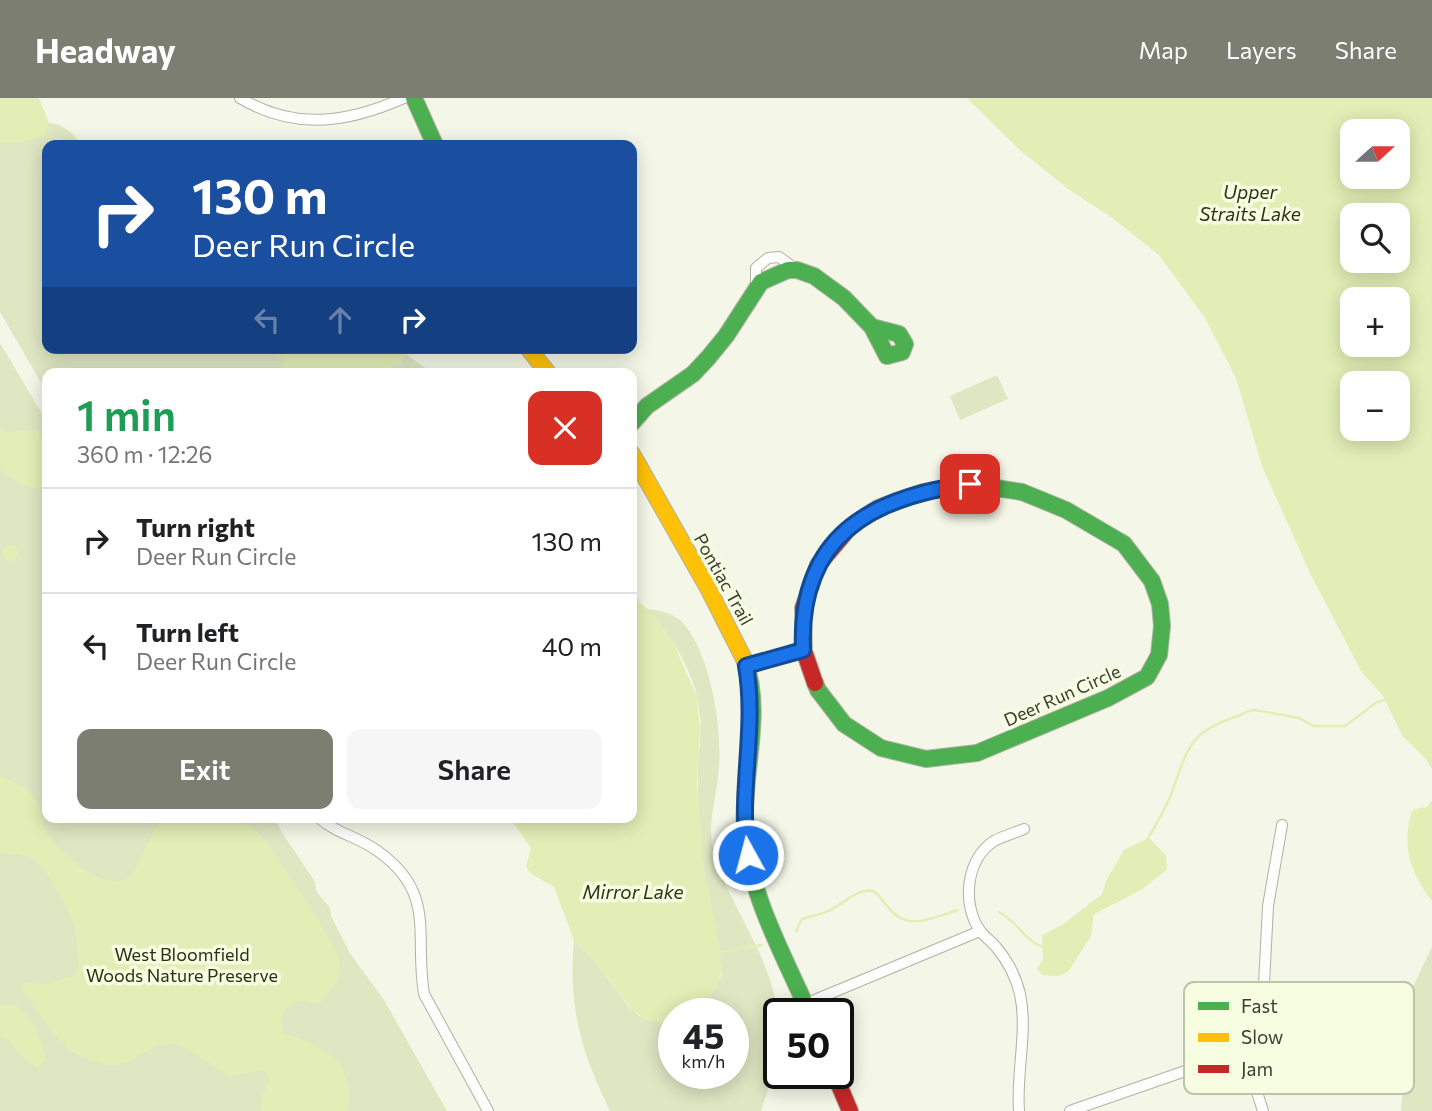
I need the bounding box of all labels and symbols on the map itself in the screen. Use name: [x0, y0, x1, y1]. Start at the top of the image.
north arrow: [1340, 119, 1410, 189]
water label: Upper Straits Lake: [1199, 180, 1301, 225]
pin: [940, 454, 1000, 514]
street label: Pontiac Trail: [690, 529, 758, 629]
street label: Deer Run Circle: [1000, 659, 1124, 731]
position arrow: [711, 818, 785, 892]
water label: Mirror Lake: [582, 880, 684, 903]
park label: West Bloomfield Woods Nature Preserve: [86, 943, 278, 986]
legend: [1184, 982, 1414, 1094]
text: Fast: [1241, 994, 1278, 1017]
speed limit sign: 50: [763, 998, 854, 1089]
text: Slow: [1241, 1025, 1283, 1048]
text: Jam: [1241, 1057, 1273, 1080]

